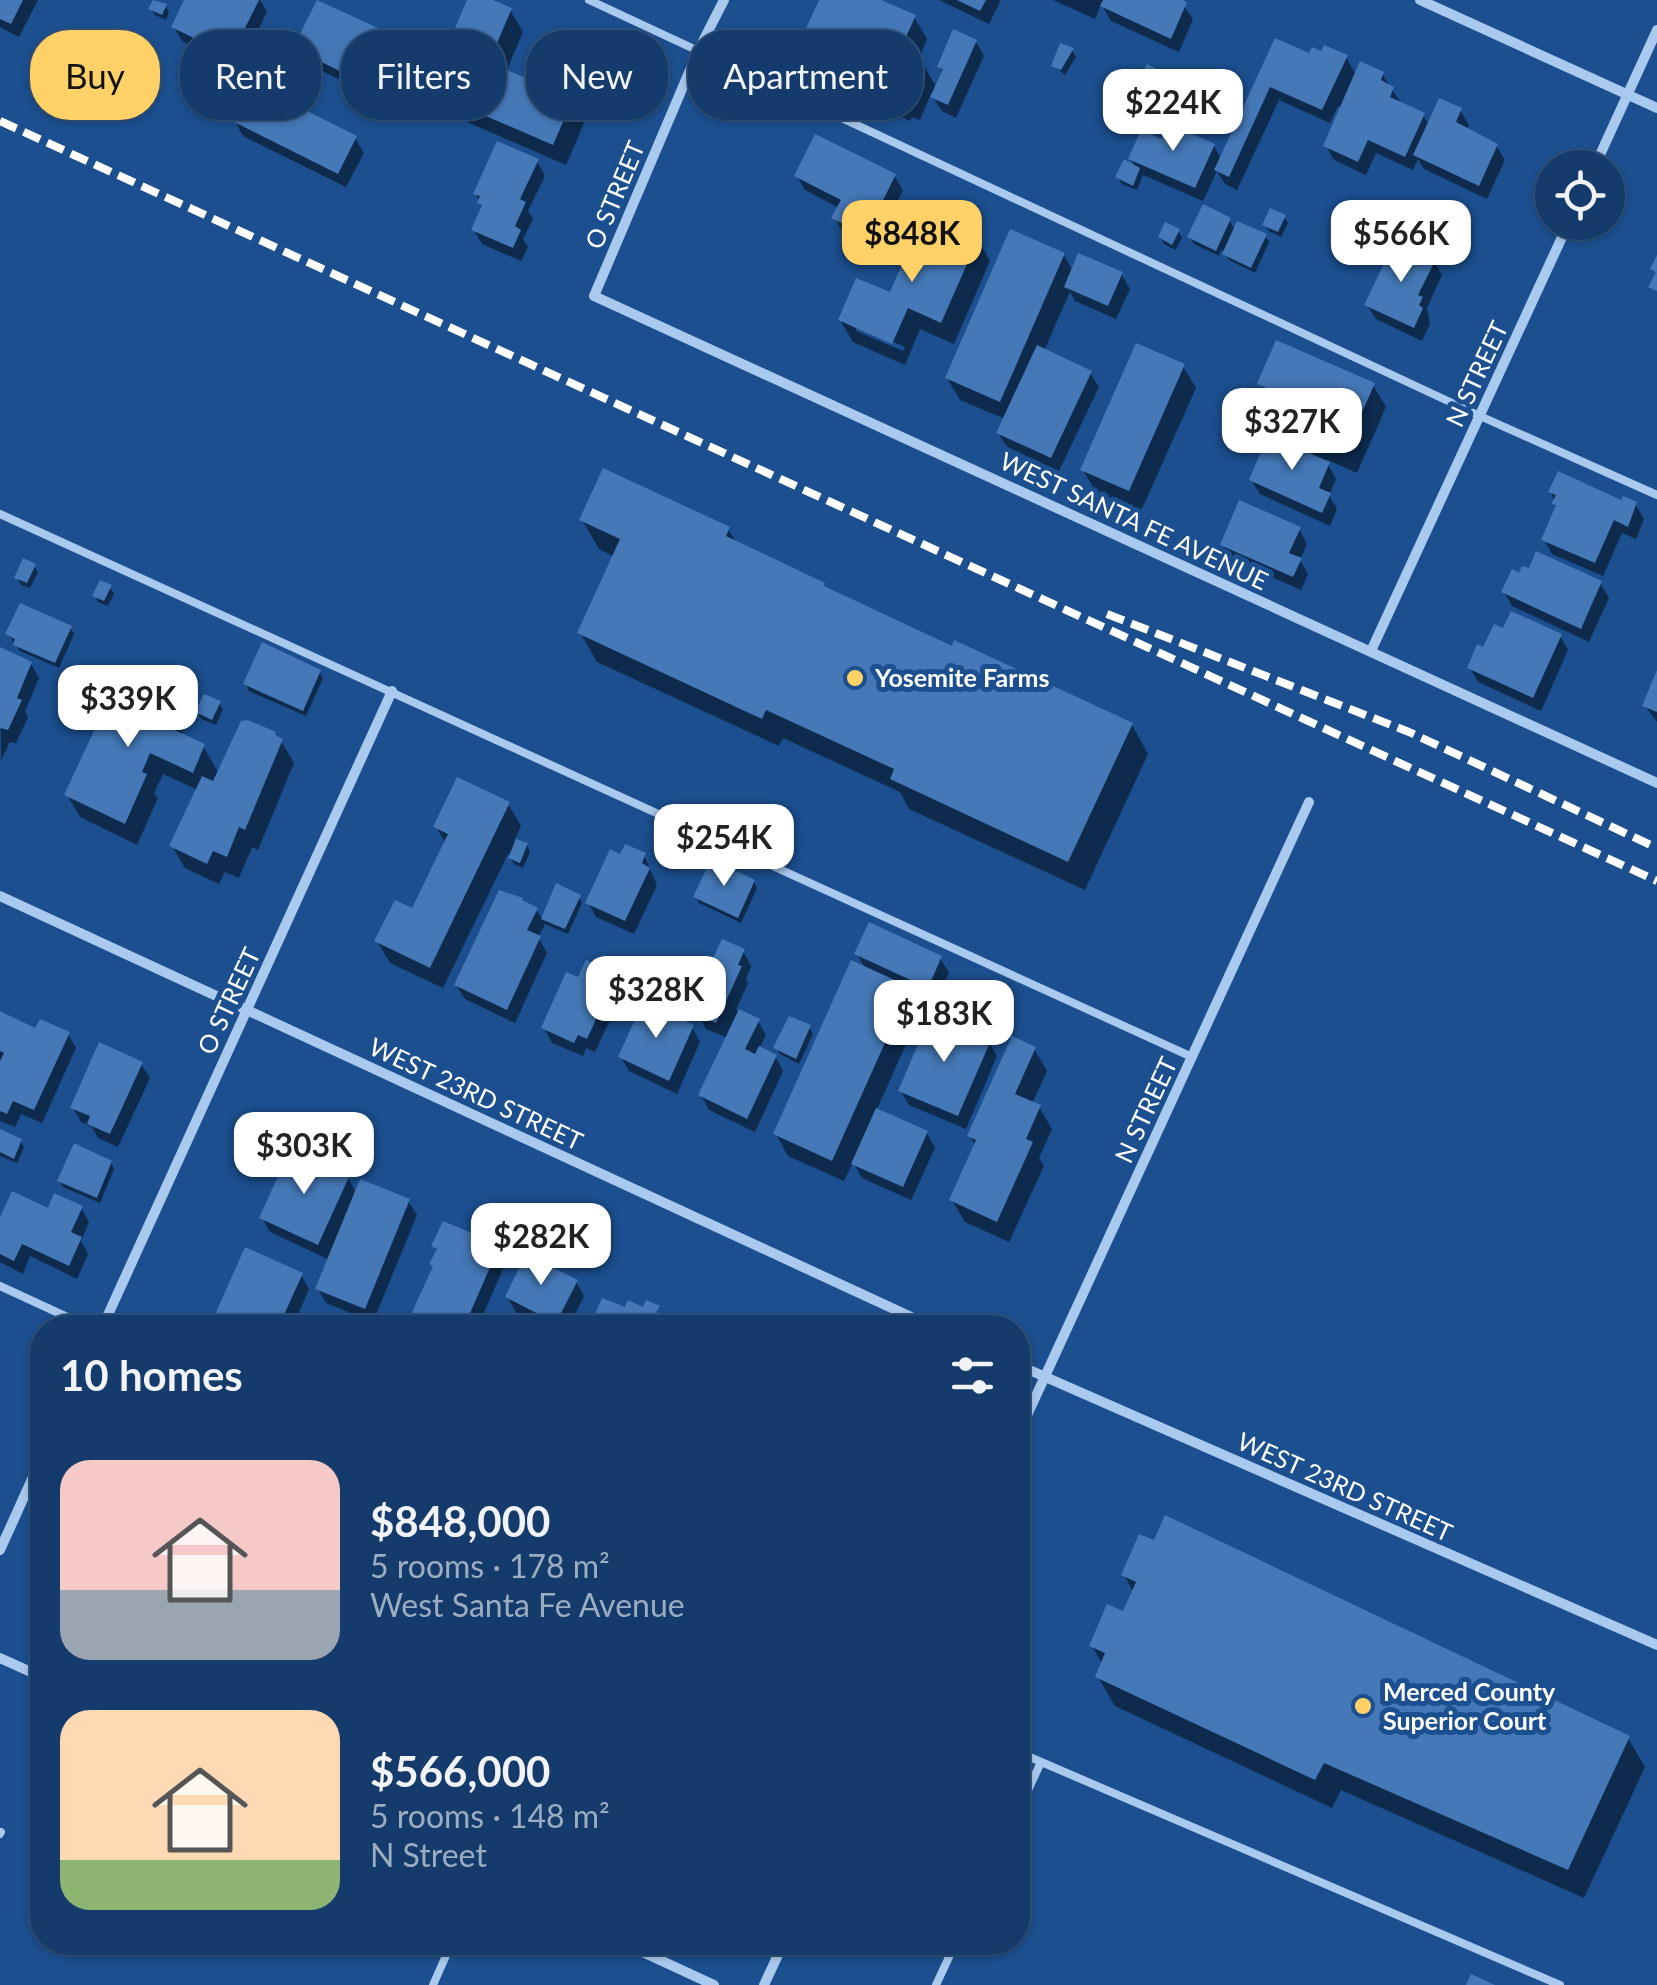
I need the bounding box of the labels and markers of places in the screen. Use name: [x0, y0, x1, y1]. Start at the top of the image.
pin: $224K: [1103, 69, 1243, 154]
pin: $848K: [842, 200, 982, 285]
pin: $566K: [1331, 200, 1471, 285]
pin: $327K: [1222, 388, 1362, 473]
place label: Yosemite Farms: [874, 662, 1049, 692]
pin: $339K: [58, 665, 198, 750]
marker: Yosemite Farms: [844, 667, 866, 689]
pin: $254K: [654, 804, 794, 889]
pin: $328K: [586, 956, 726, 1041]
pin: $183K: [874, 980, 1014, 1065]
pin: $303K: [234, 1112, 374, 1197]
pin: $282K: [471, 1203, 611, 1288]
place label: Merced County Superior Court: [1383, 1676, 1556, 1735]
marker: Merced County Superior Court: [1352, 1695, 1374, 1717]

